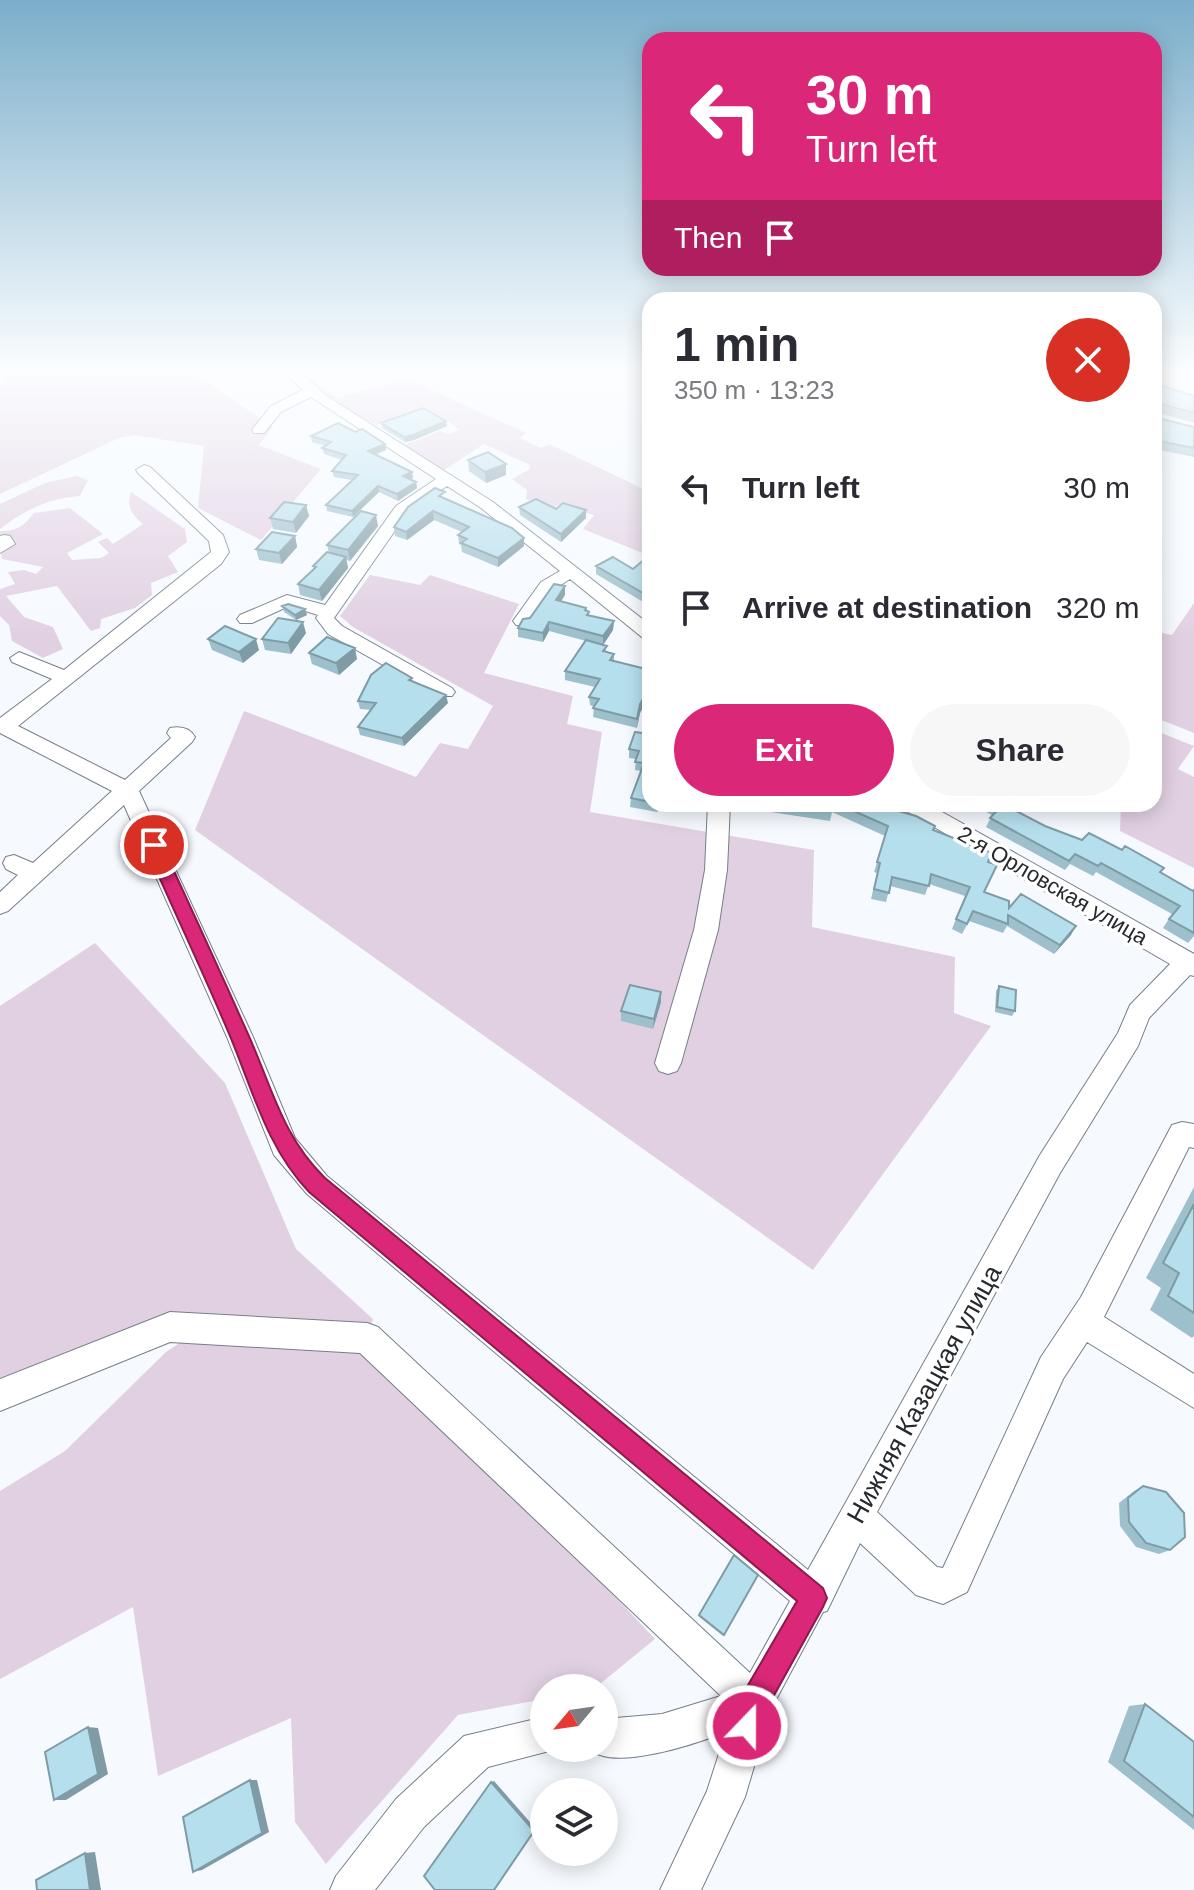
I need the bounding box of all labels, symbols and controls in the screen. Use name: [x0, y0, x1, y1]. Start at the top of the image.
text: 30 m: [806, 63, 934, 126]
icon: left: [674, 64, 778, 168]
text: Turn left: [806, 129, 937, 170]
icon: arrive: [758, 216, 802, 260]
text: Then: [674, 221, 742, 254]
text: 1 min: [674, 318, 799, 371]
button: close: [1046, 318, 1130, 402]
text: 350 m · 13:23: [674, 375, 834, 405]
icon: left: [674, 466, 718, 510]
text: Turn left: [742, 471, 860, 504]
text: 30 m: [1063, 471, 1130, 504]
icon: arrive: [674, 586, 718, 630]
text: Arrive at destination: [742, 591, 1032, 624]
text: 320 m: [1056, 591, 1139, 624]
button: Exit: [674, 704, 894, 796]
button: Share: [910, 704, 1130, 796]
pin: [120, 811, 188, 879]
street label: 2-я Орловская улица: [953, 821, 1153, 950]
icon: arrive: [132, 823, 176, 867]
street label: Нижняя Казацкая улица: [841, 1259, 1008, 1528]
north arrow: [530, 1674, 618, 1762]
map controls: [530, 1674, 618, 1866]
position arrow: [705, 1684, 789, 1768]
button: layers: [530, 1778, 618, 1866]

